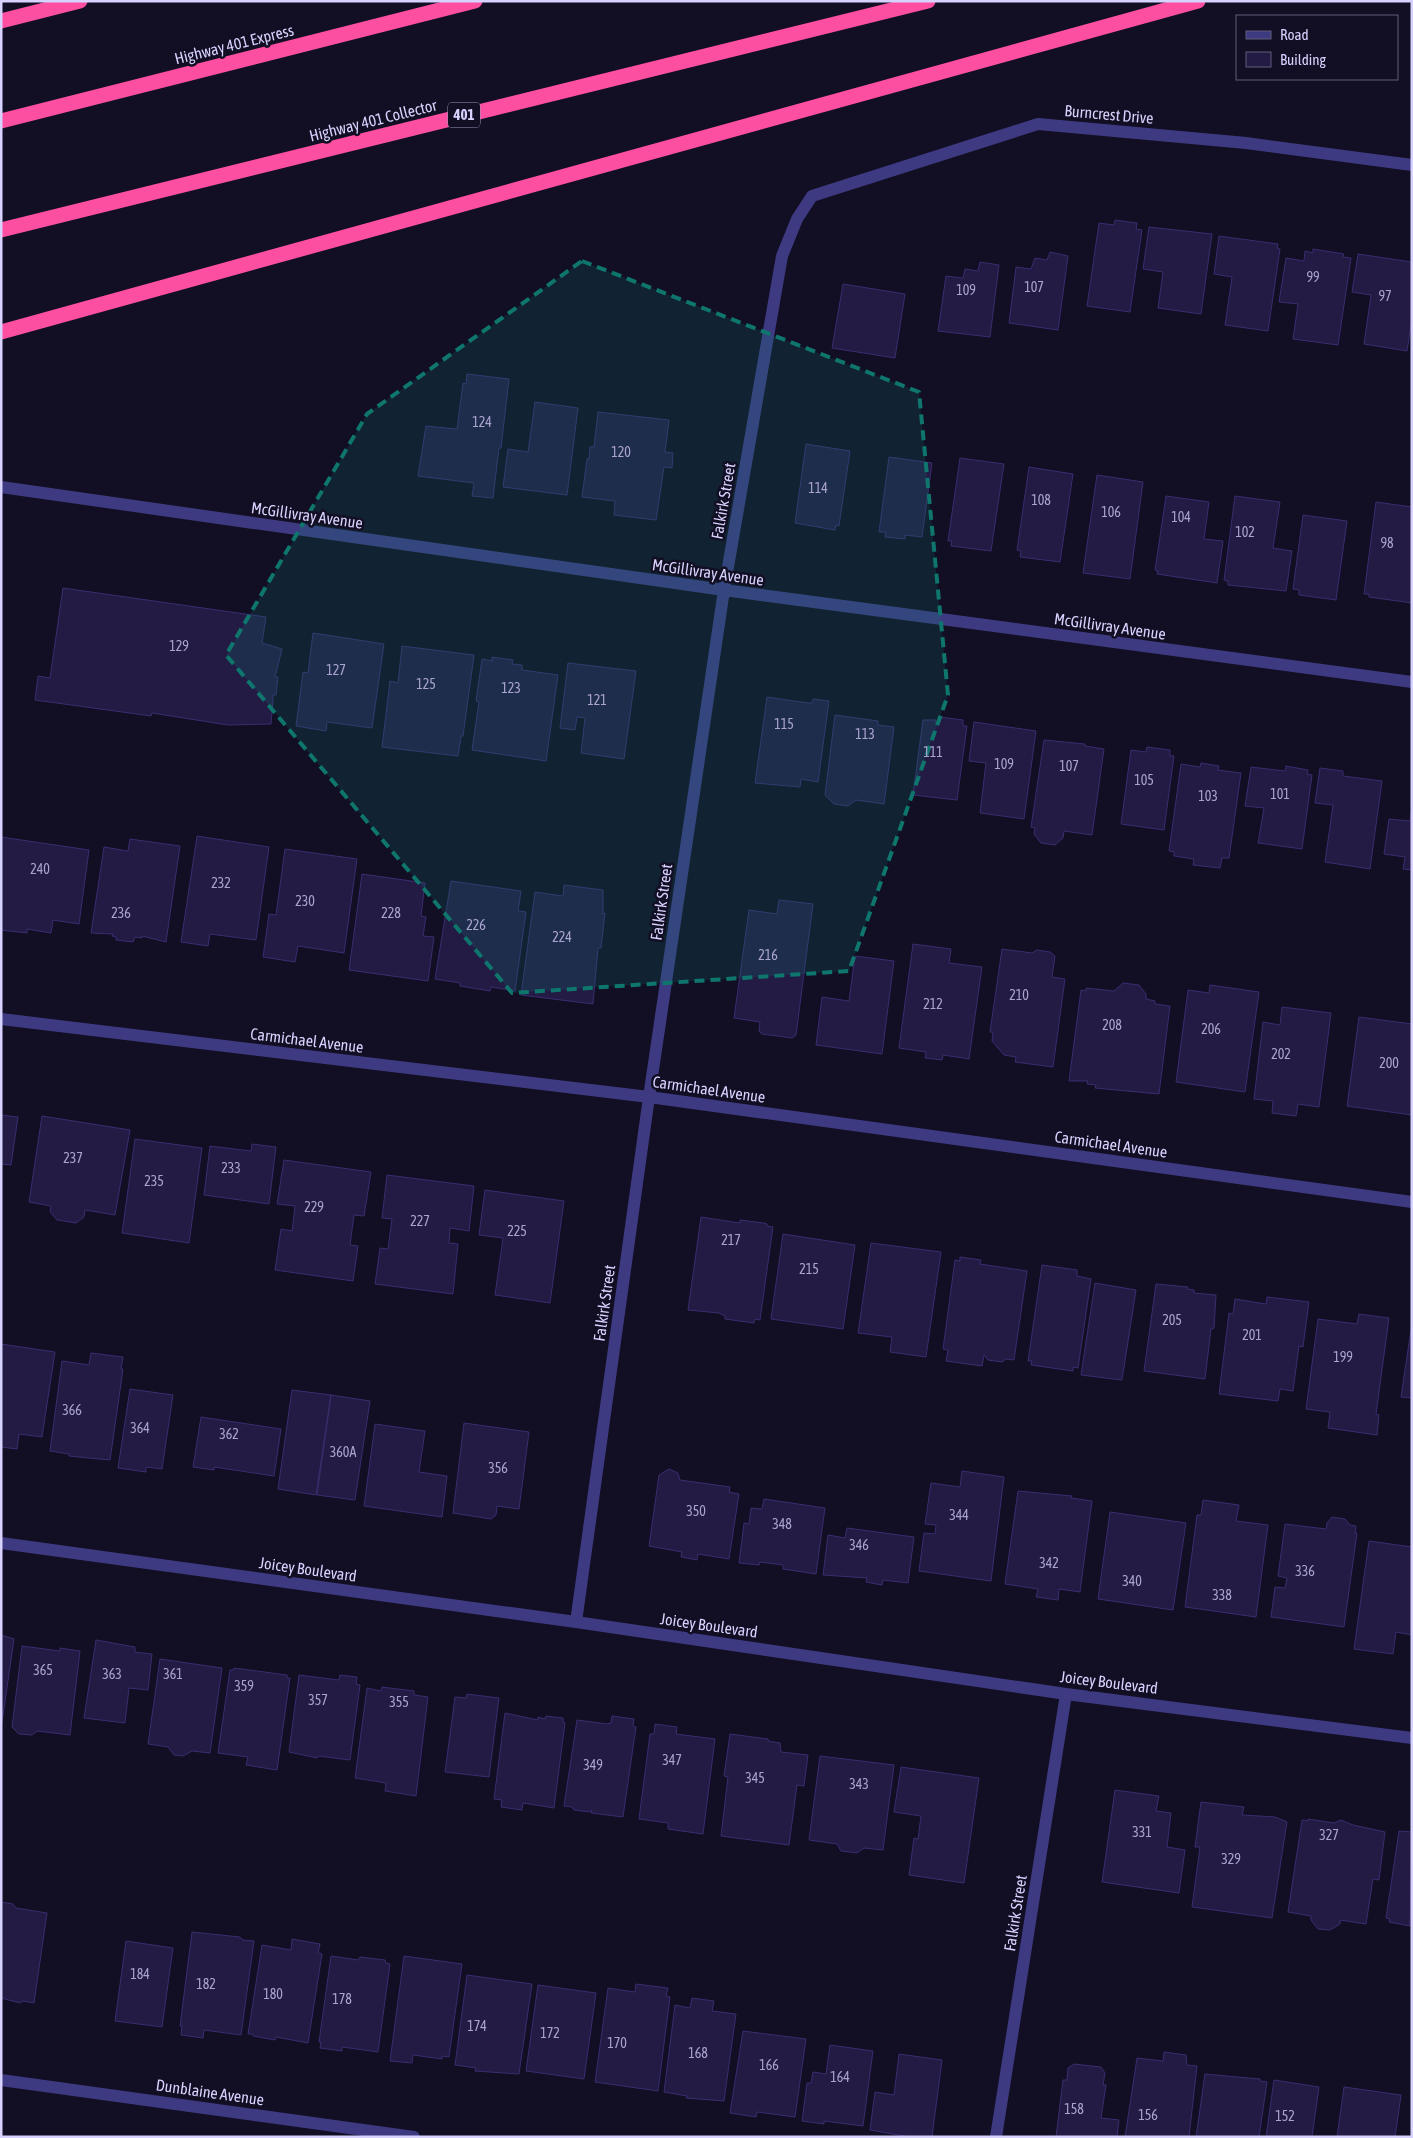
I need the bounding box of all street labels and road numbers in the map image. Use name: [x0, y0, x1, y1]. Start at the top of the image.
street label: Highway 401 Express: [173, 20, 296, 68]
street label: Highway 401 Collector: [307, 95, 439, 146]
street label: Burncrest Drive: [1064, 101, 1154, 127]
road number: 401: [448, 102, 480, 128]
street label: Falkirk Street: [707, 461, 739, 541]
street label: McGillivray Avenue: [250, 498, 364, 533]
street label: McGillivray Avenue: [651, 555, 765, 590]
street label: McGillivray Avenue: [1053, 609, 1167, 644]
street label: Falkirk Street: [647, 862, 675, 941]
street label: Carmichael Avenue: [249, 1024, 365, 1056]
street label: Carmichael Avenue: [651, 1072, 767, 1106]
street label: Carmichael Avenue: [1053, 1127, 1169, 1161]
street label: Falkirk Street: [590, 1263, 618, 1342]
street label: Joicey Boulevard: [258, 1553, 358, 1586]
street label: Joicey Boulevard: [659, 1609, 759, 1642]
street label: Joicey Boulevard: [1059, 1667, 1159, 1698]
street label: Falkirk Street: [1000, 1873, 1030, 1952]
street label: Dunblaine Avenue: [155, 2076, 265, 2108]

